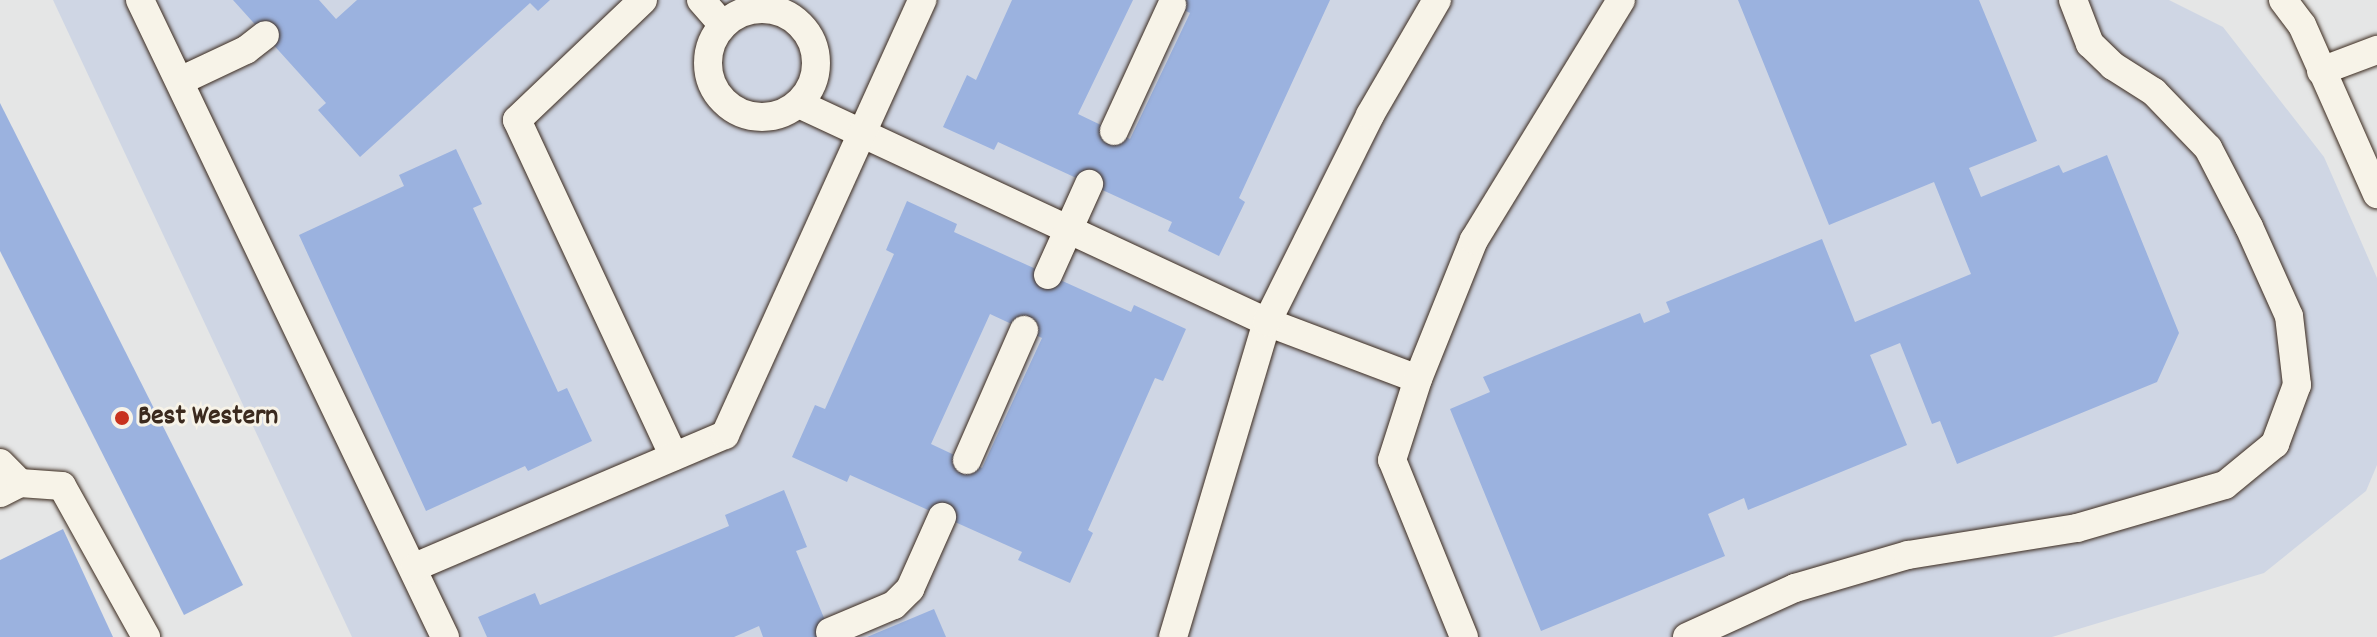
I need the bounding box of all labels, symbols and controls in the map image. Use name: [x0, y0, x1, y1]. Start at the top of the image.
place label: Best Western: [138, 401, 278, 435]
marker: Best Western: [113, 409, 131, 427]

